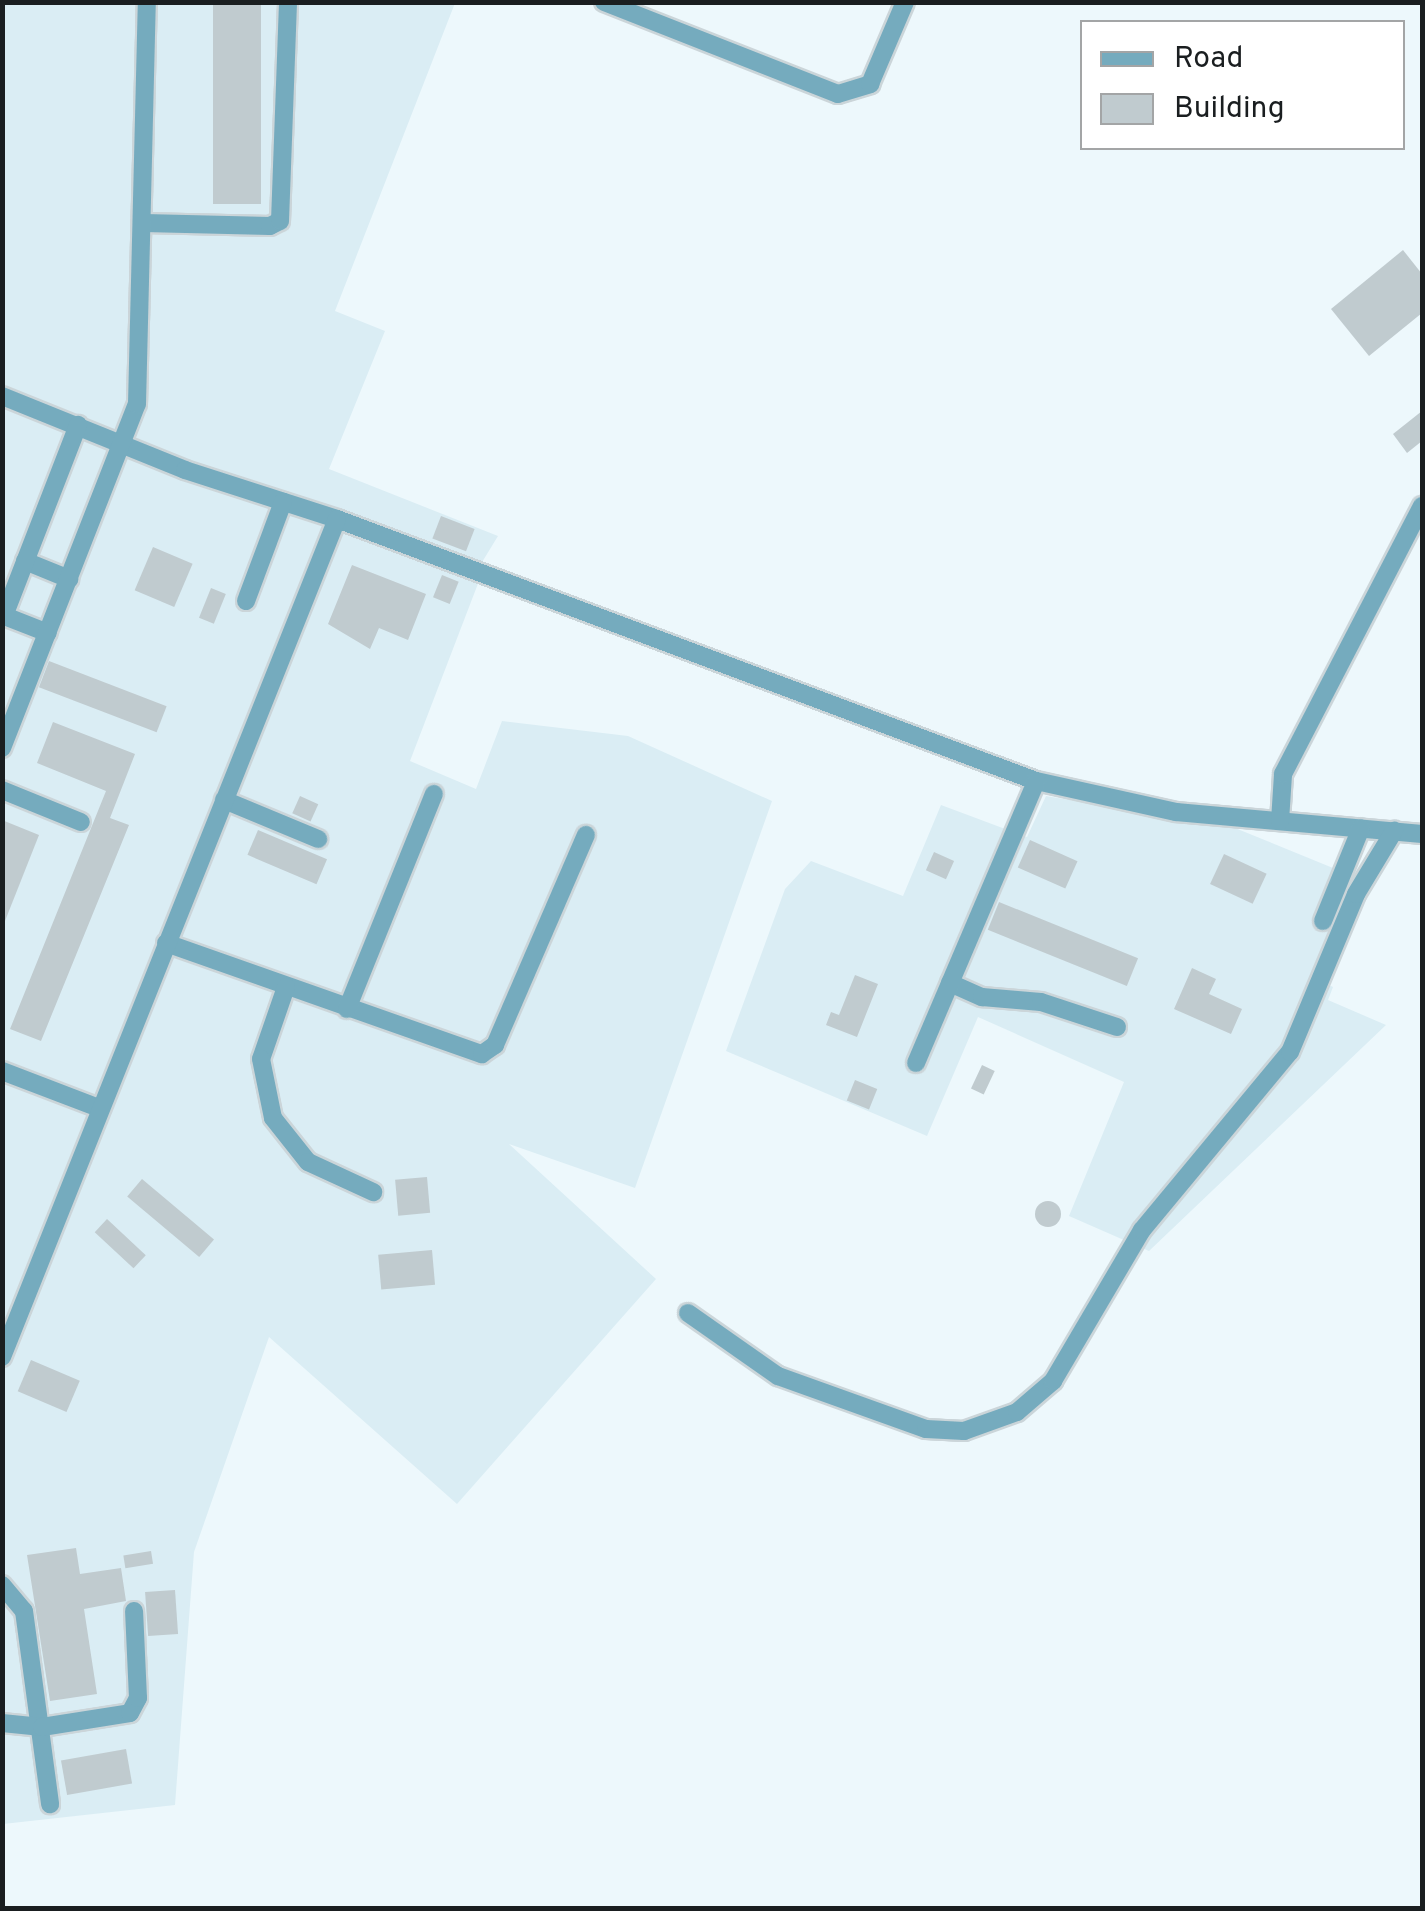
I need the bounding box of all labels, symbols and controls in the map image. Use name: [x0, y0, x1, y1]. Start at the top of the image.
legend: [1080, 20, 1405, 150]
text: Road: [1174, 41, 1243, 78]
text: Building: [1174, 91, 1285, 128]

